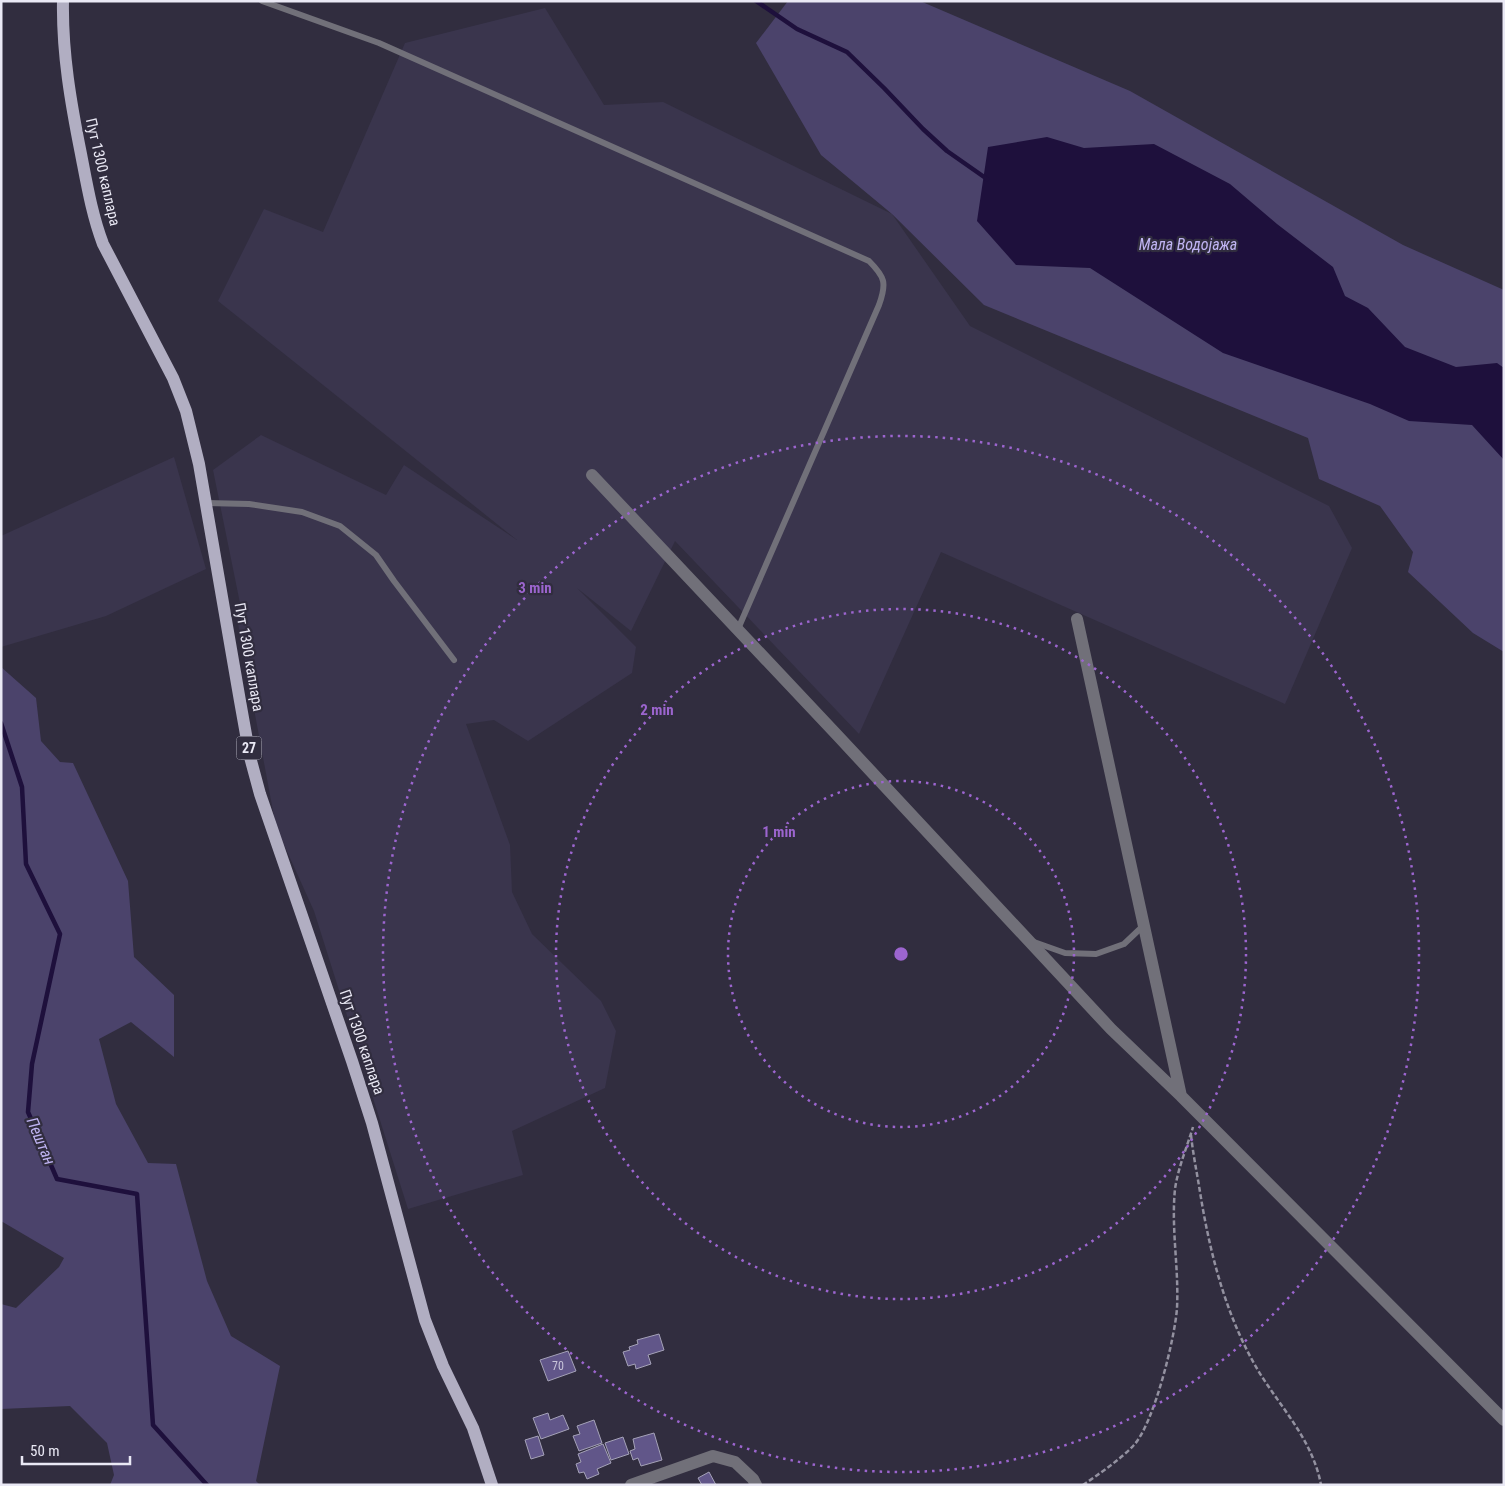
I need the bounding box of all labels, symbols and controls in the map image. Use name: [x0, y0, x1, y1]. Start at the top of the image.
street label: Пут 1300 каплара: [82, 116, 124, 228]
water label: Мала Водојажа: [1139, 235, 1237, 254]
text: 3 min: [518, 579, 552, 597]
street label: Пут 1300 каплара: [231, 601, 267, 713]
text: 2 min: [640, 701, 674, 719]
road number: 27: [236, 736, 262, 760]
text: 1 min: [762, 823, 796, 841]
centre of rings: [892, 945, 910, 963]
street label: Пут 1300 каплара: [336, 987, 388, 1097]
water label: Пештан: [23, 1114, 59, 1168]
house number: 70: [552, 1359, 564, 1373]
scale bar: [22, 1434, 130, 1466]
text: 50 m: [30, 1442, 60, 1460]

